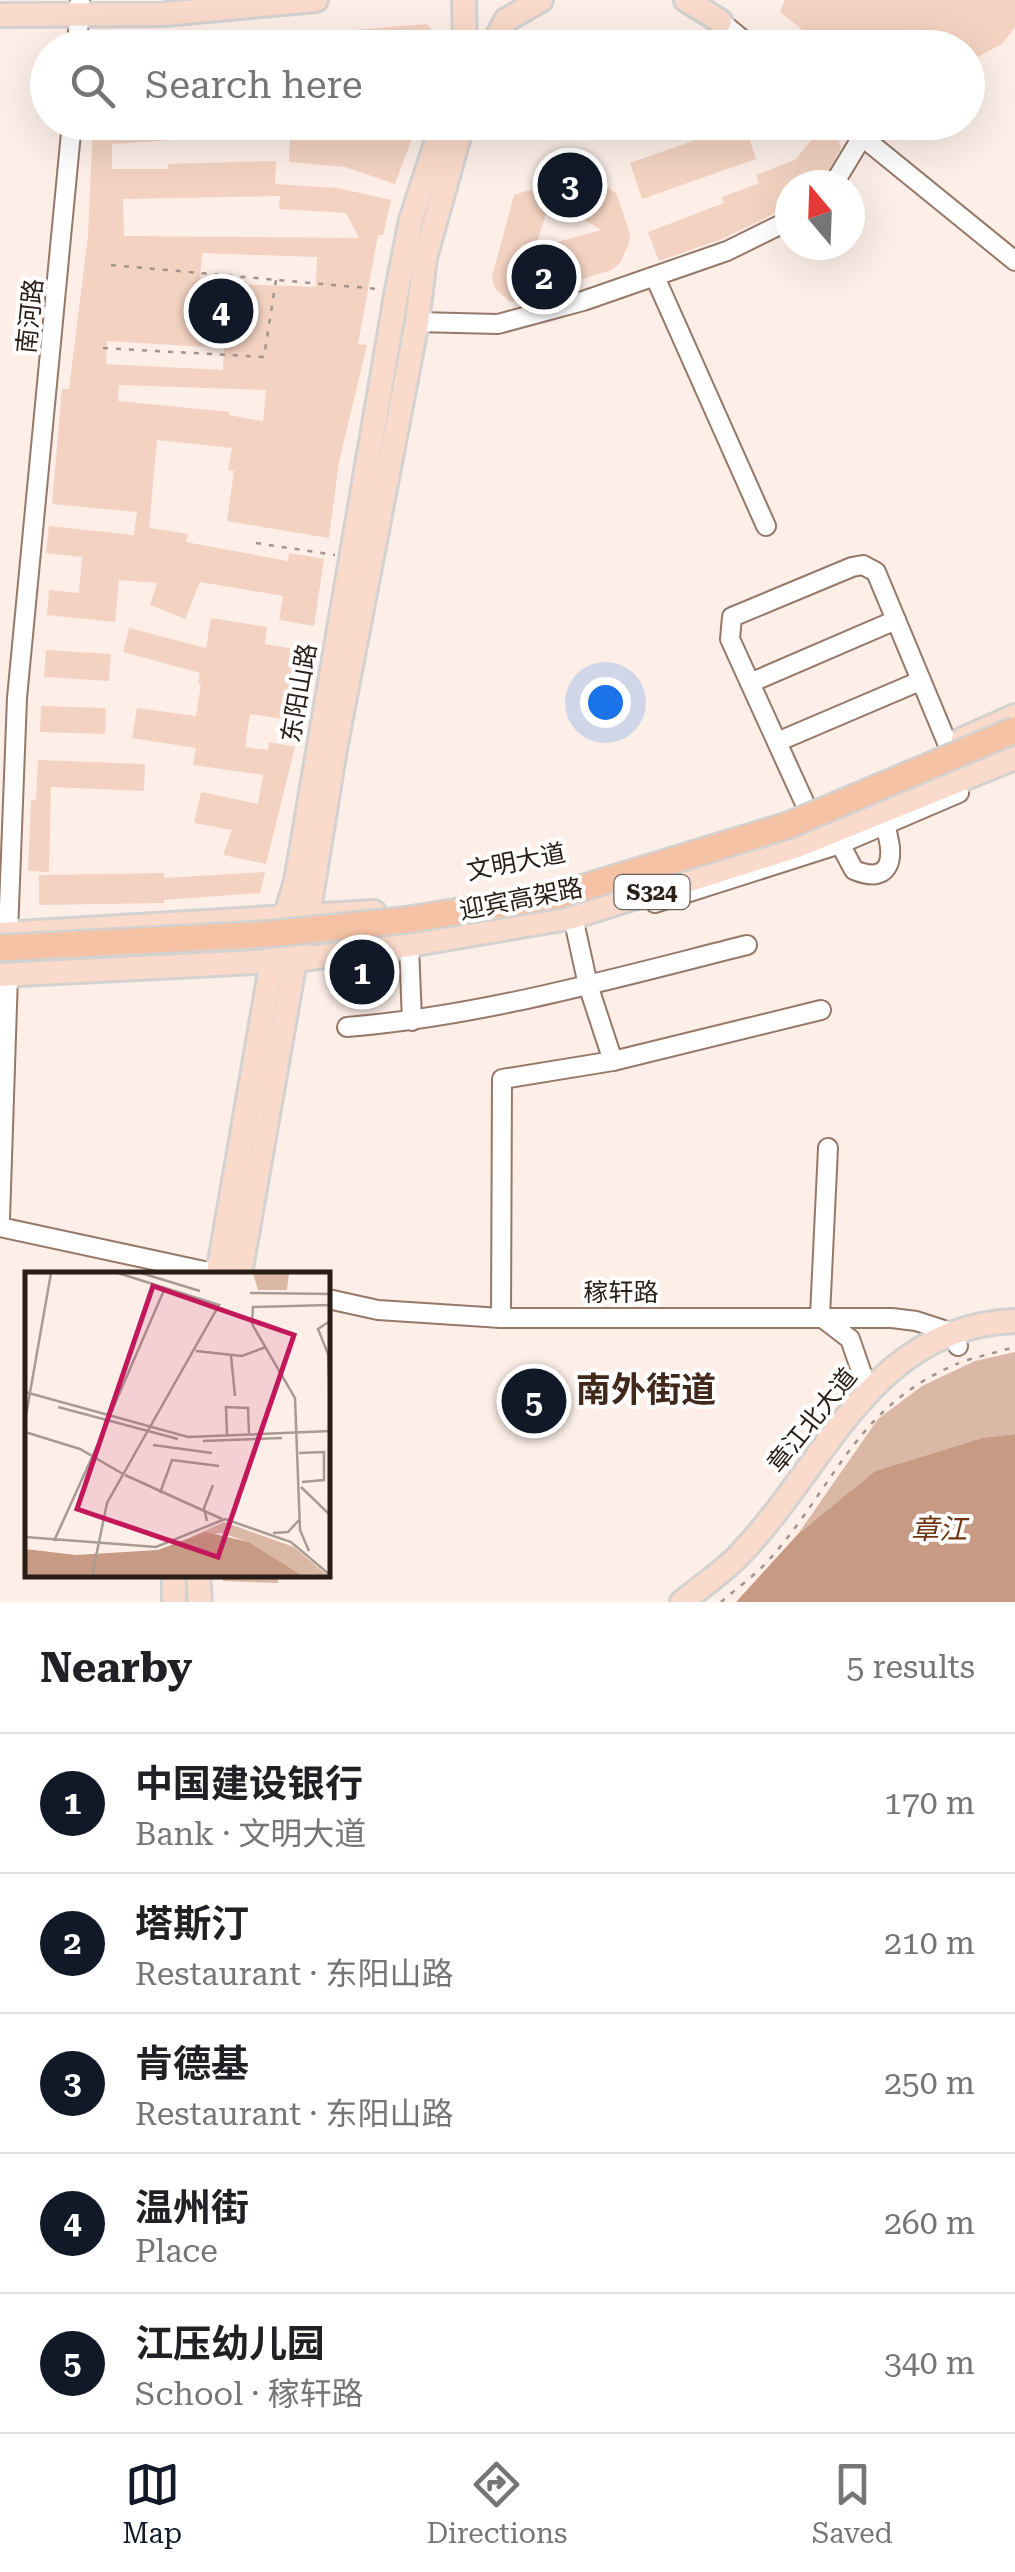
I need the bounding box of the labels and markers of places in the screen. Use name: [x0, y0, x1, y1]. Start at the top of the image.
pin: 3: [538, 148, 602, 222]
pin: 2: [512, 240, 576, 314]
pin: 4: [188, 274, 254, 348]
pin: 1: [330, 934, 394, 1010]
pin: 5: [502, 1364, 566, 1438]

